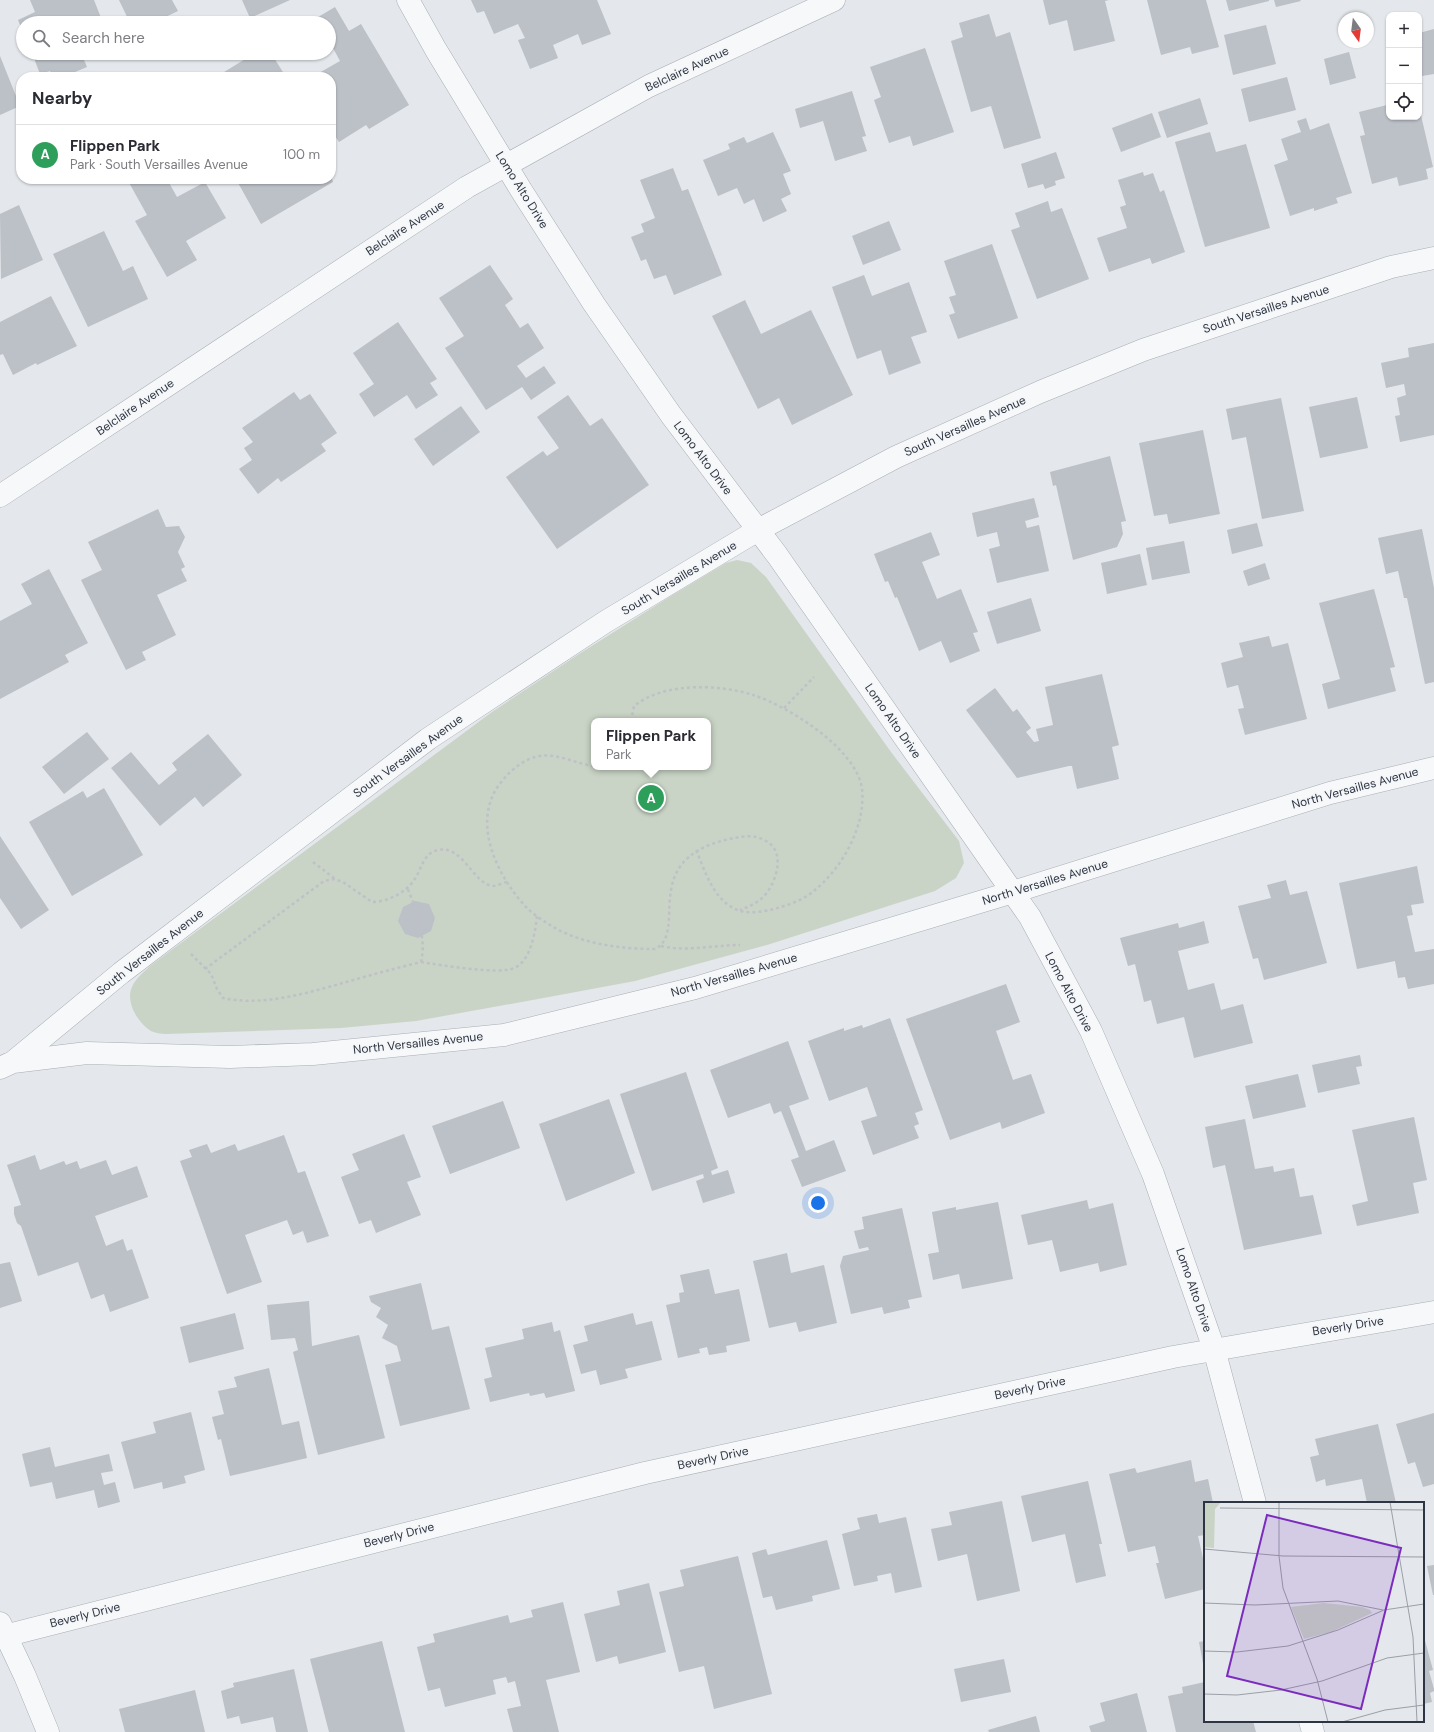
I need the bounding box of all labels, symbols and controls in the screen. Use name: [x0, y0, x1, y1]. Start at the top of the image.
north arrow: [1338, 12, 1374, 48]
map controls: [1386, 12, 1422, 120]
button: +: [1386, 12, 1422, 48]
search box: [16, 16, 336, 60]
icon: search: [30, 27, 52, 49]
text: Search here: [62, 28, 145, 48]
street label: Belclaire Avenue: [643, 43, 732, 95]
button: −: [1386, 48, 1422, 84]
button: locate: [1386, 84, 1422, 120]
text: Nearby: [32, 87, 92, 109]
text: Flippen Park: [70, 136, 160, 156]
text: A: [40, 146, 50, 163]
text: 100 m: [283, 146, 320, 163]
street label: Lomo Alto Drive: [492, 148, 552, 232]
text: Park · South Versailles Avenue: [70, 156, 248, 173]
street label: Belclaire Avenue: [363, 197, 448, 259]
street label: South Versailles Avenue: [1201, 281, 1331, 337]
street label: Belclaire Avenue: [93, 375, 177, 439]
street label: South Versailles Avenue: [902, 392, 1029, 460]
street label: Lomo Alto Drive: [670, 418, 736, 498]
street label: South Versailles Avenue: [618, 537, 740, 619]
street label: Lomo Alto Drive: [861, 680, 925, 762]
street label: South Versailles Avenue: [350, 711, 466, 801]
popup: [591, 718, 711, 770]
text: Flippen Park: [606, 726, 696, 746]
text: Park: [606, 746, 632, 763]
street label: North Versailles Avenue: [1290, 763, 1420, 813]
pin: A: [638, 783, 664, 813]
street label: North Versailles Avenue: [980, 855, 1110, 909]
street label: South Versailles Avenue: [93, 905, 207, 999]
street label: North Versailles Avenue: [669, 949, 799, 1001]
street label: Lomo Alto Drive: [1041, 949, 1097, 1035]
street label: North Versailles Avenue: [352, 1028, 484, 1058]
your location: [808, 1193, 828, 1213]
street label: Lomo Alto Drive: [1172, 1246, 1216, 1334]
street label: Beverly Drive: [1311, 1312, 1385, 1340]
street label: Beverly Drive: [993, 1373, 1067, 1403]
street label: Beverly Drive: [676, 1443, 750, 1473]
inset map: [1204, 1502, 1424, 1722]
street label: Beverly Drive: [362, 1518, 436, 1551]
street label: Beverly Drive: [48, 1598, 122, 1631]

